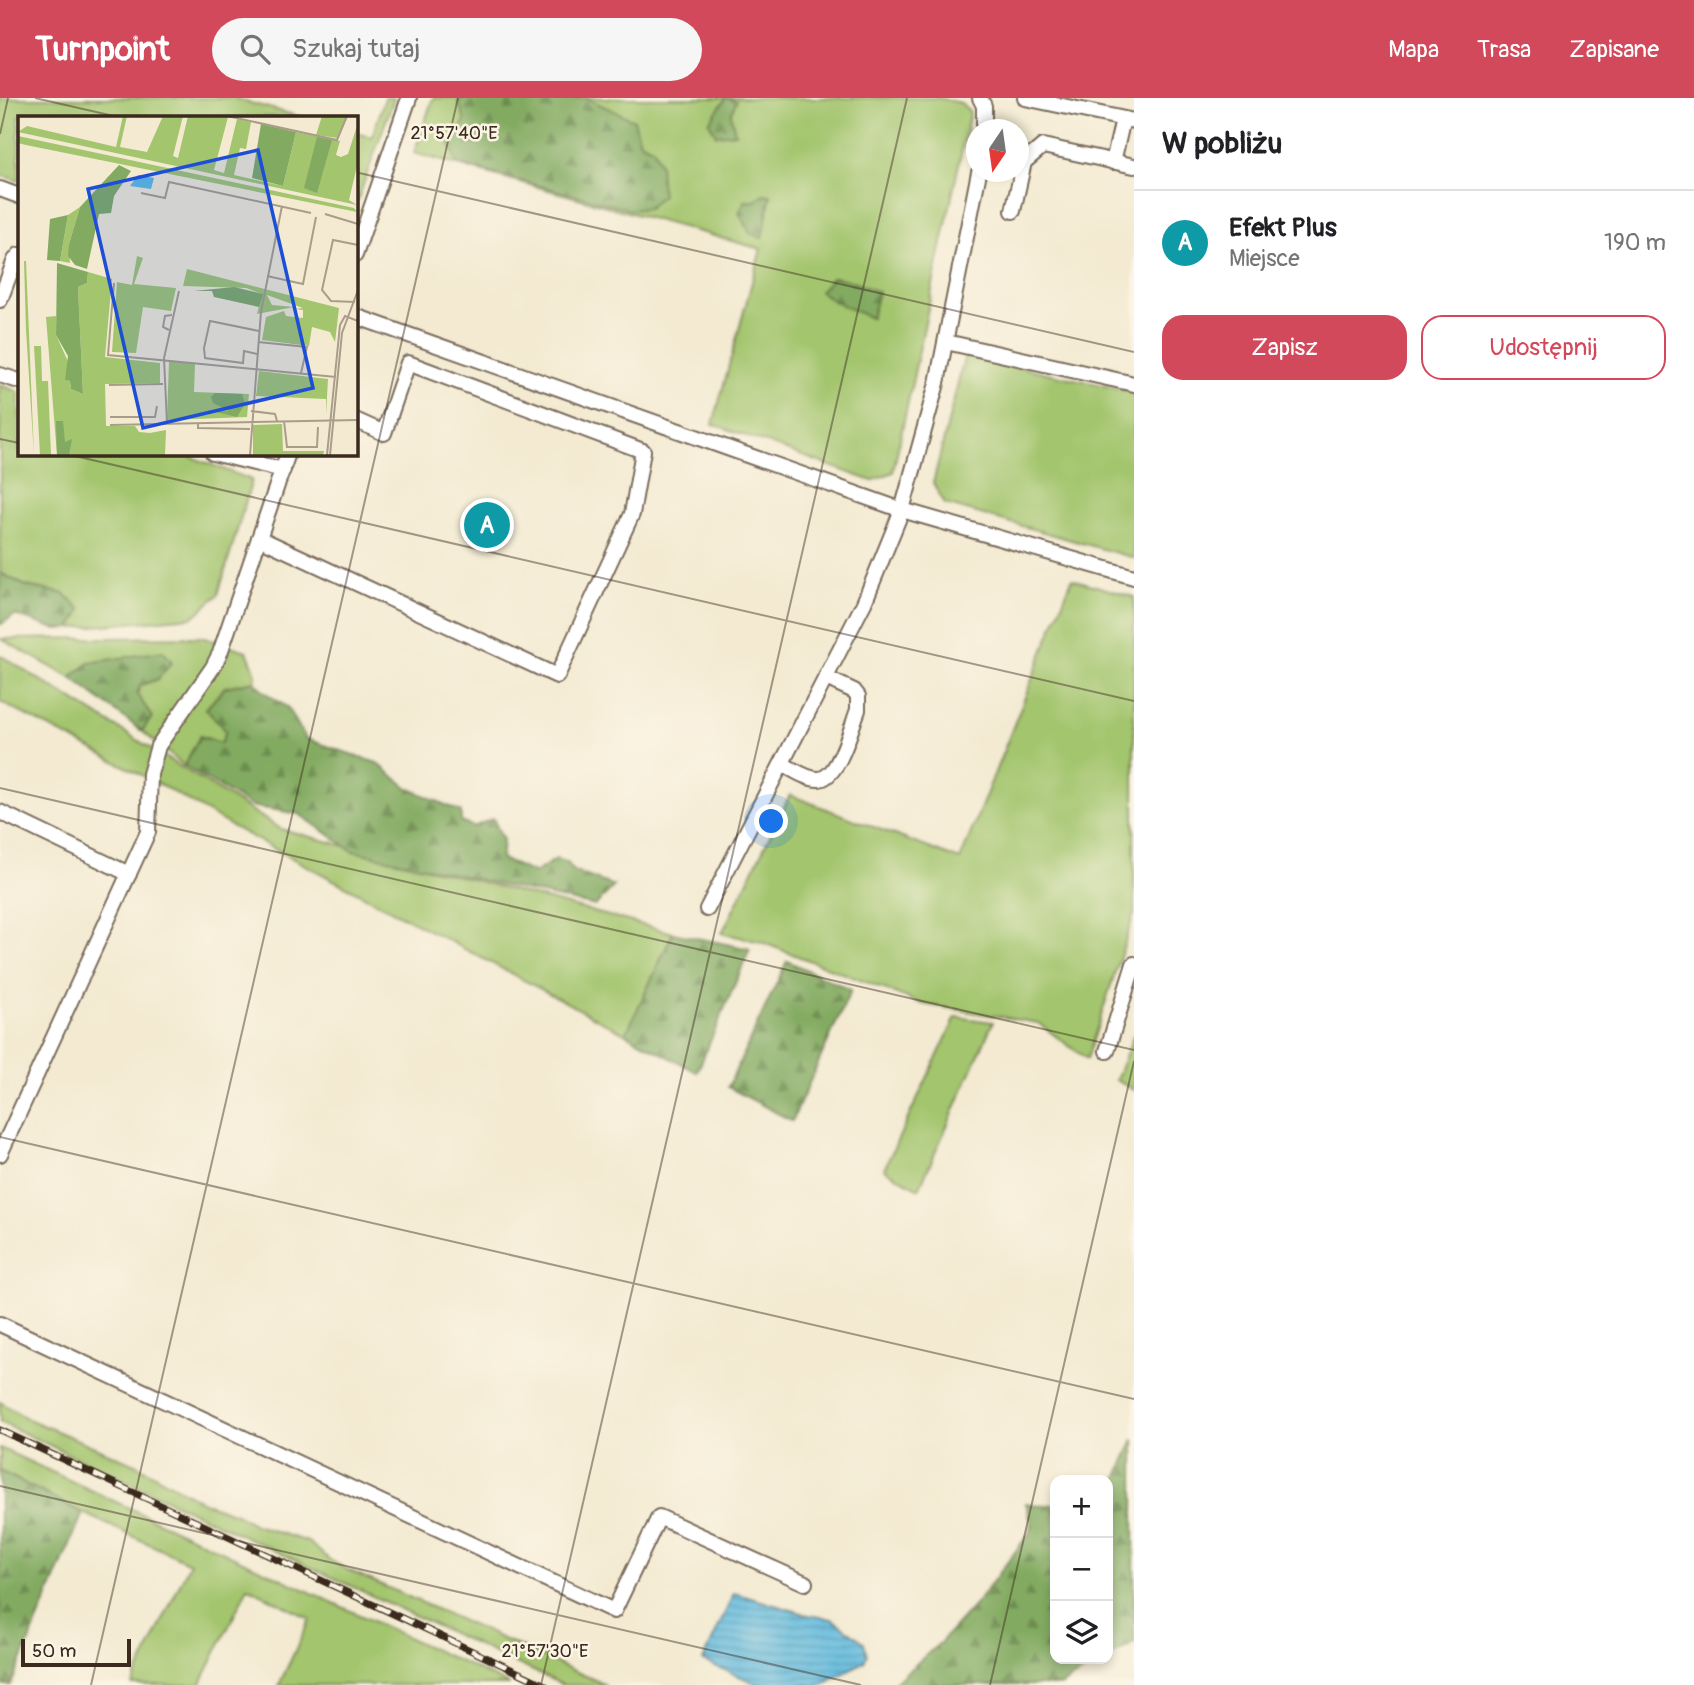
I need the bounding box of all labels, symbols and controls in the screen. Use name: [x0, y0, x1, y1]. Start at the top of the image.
search box: [212, 18, 702, 81]
text: Turnpoint: [35, 29, 170, 70]
icon: search: [236, 30, 274, 68]
text: Szukaj tutaj: [292, 33, 420, 65]
text: Mapa: [1388, 35, 1439, 64]
text: Trasa: [1477, 35, 1531, 64]
text: Zapisane: [1569, 35, 1659, 64]
inset map: [18, 116, 357, 455]
north arrow: [966, 119, 1029, 182]
text: 21°57'40"E: [410, 122, 498, 145]
text: W pobliżu: [1162, 125, 1282, 162]
text: Efekt Plus: [1229, 212, 1337, 244]
text: A: [1178, 228, 1192, 257]
text: 190 m: [1604, 228, 1666, 257]
text: Miejsce: [1229, 244, 1300, 273]
button: Zapisz: [1162, 315, 1407, 380]
button: Udostępnij: [1421, 315, 1666, 380]
pin: A: [464, 499, 510, 551]
your location: [754, 804, 788, 838]
map controls: [1050, 1475, 1113, 1664]
button: +: [1050, 1475, 1113, 1538]
button: −: [1050, 1538, 1113, 1601]
button: layers: [1050, 1601, 1113, 1664]
scale bar: [21, 1636, 131, 1668]
text: 50 m: [32, 1639, 76, 1663]
text: 21°57'30"E: [502, 1640, 588, 1663]

